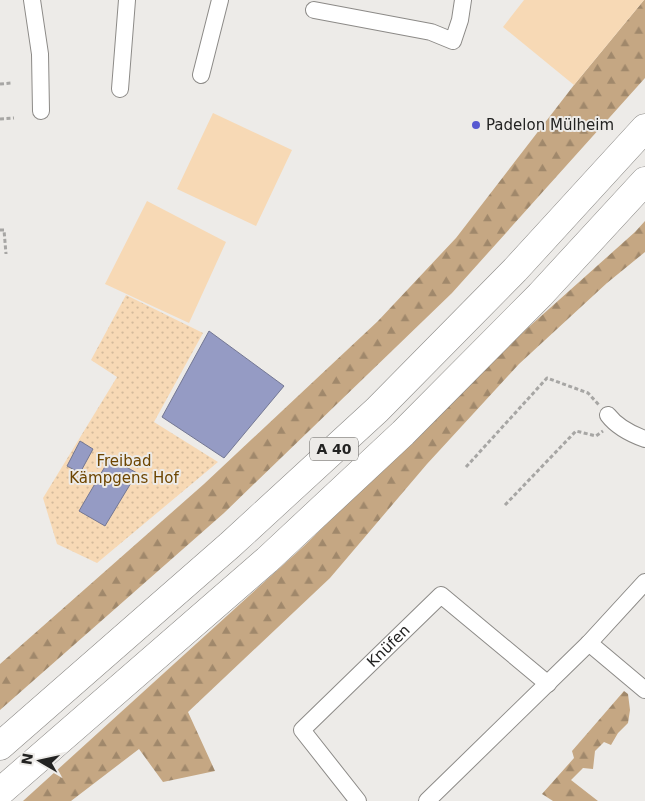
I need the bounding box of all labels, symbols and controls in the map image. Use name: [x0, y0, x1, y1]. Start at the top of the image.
place label: Padelon Mülheim: [486, 116, 614, 134]
marker: Padelon Mülheim: [470, 119, 482, 131]
road number: A 40: [310, 438, 358, 460]
park label: Freibad Kämpgens Hof: [69, 452, 179, 487]
street label: Knüfen: [363, 621, 414, 671]
north arrow: [15, 736, 65, 786]
text: N: [18, 752, 36, 766]

